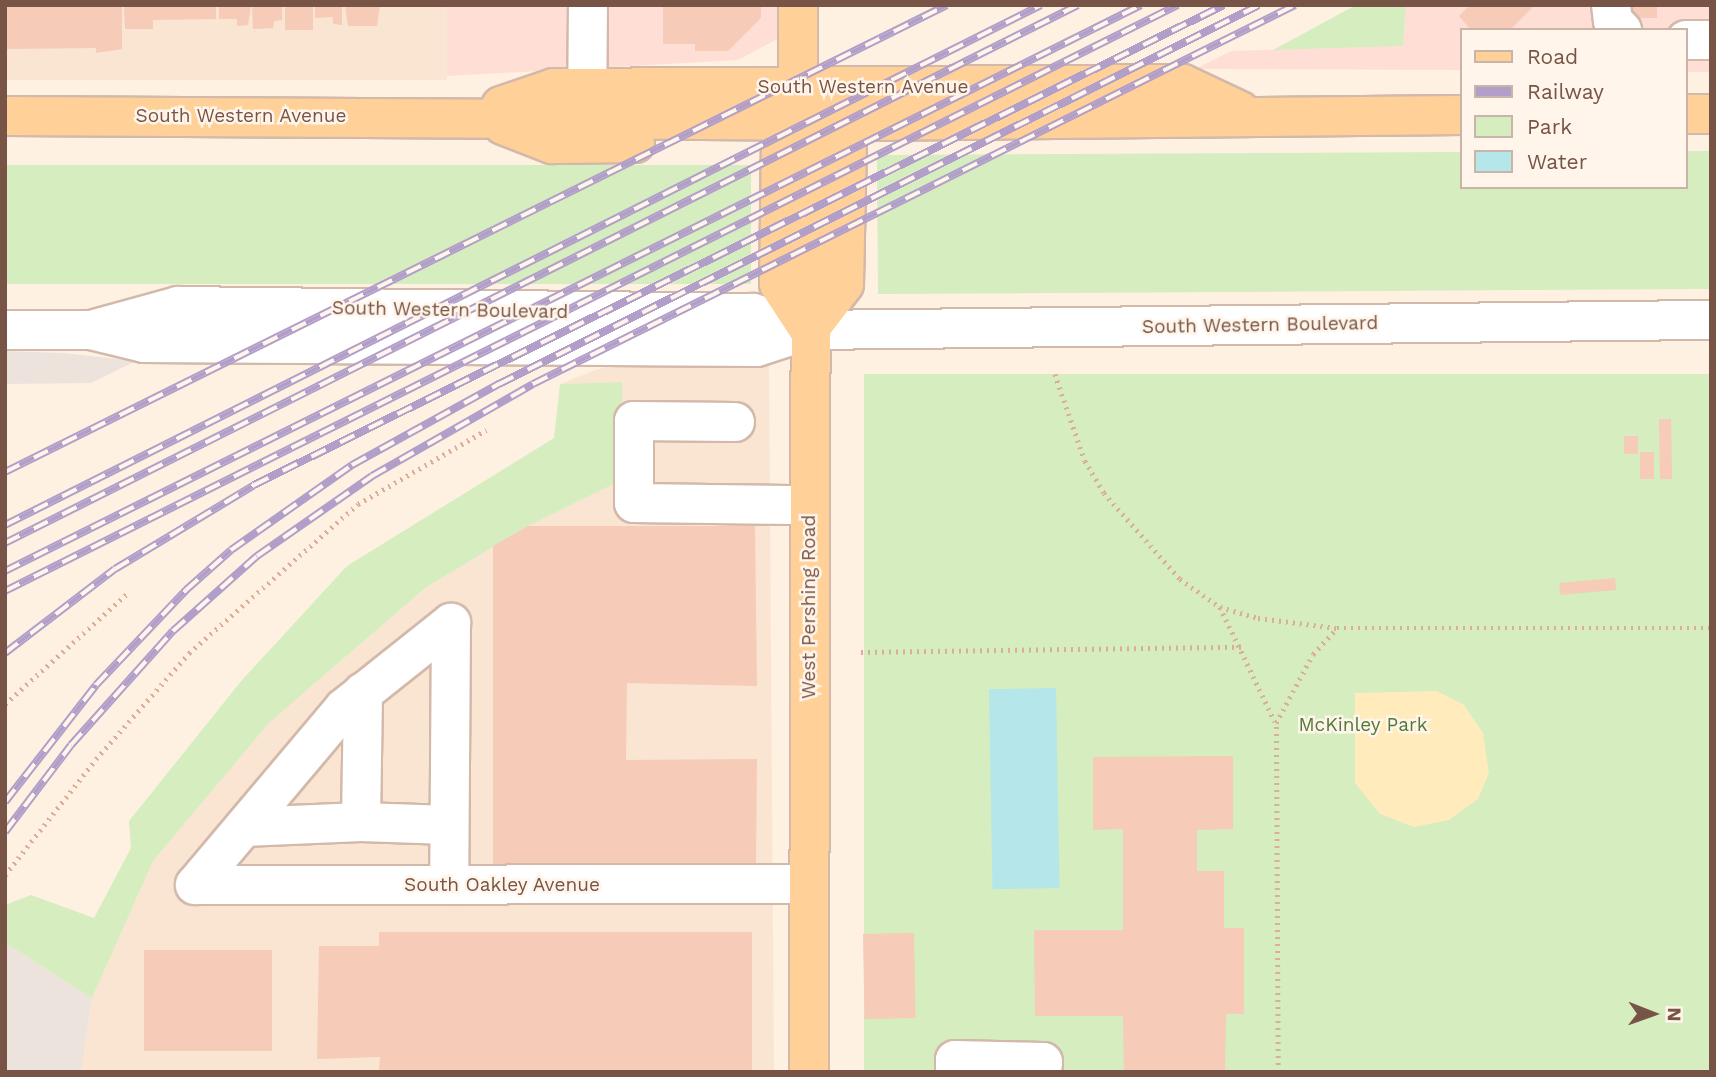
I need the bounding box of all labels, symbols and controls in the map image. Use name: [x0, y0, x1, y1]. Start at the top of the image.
legend: [1460, 28, 1688, 189]
text: Road: [1527, 44, 1578, 69]
street label: South Western Avenue: [757, 76, 969, 98]
text: Railway: [1527, 79, 1604, 104]
street label: South Western Avenue: [135, 105, 347, 127]
text: Park: [1527, 114, 1572, 139]
text: Water: [1527, 149, 1587, 174]
street label: South Western Boulevard: [331, 297, 569, 323]
street label: South Western Boulevard: [1141, 312, 1379, 338]
street label: West Pershing Road: [798, 515, 820, 699]
park label: McKinley Park: [1298, 714, 1428, 736]
street label: South Oakley Avenue: [403, 874, 601, 896]
north arrow: [1618, 979, 1688, 1049]
text: N: [1663, 1007, 1686, 1022]

